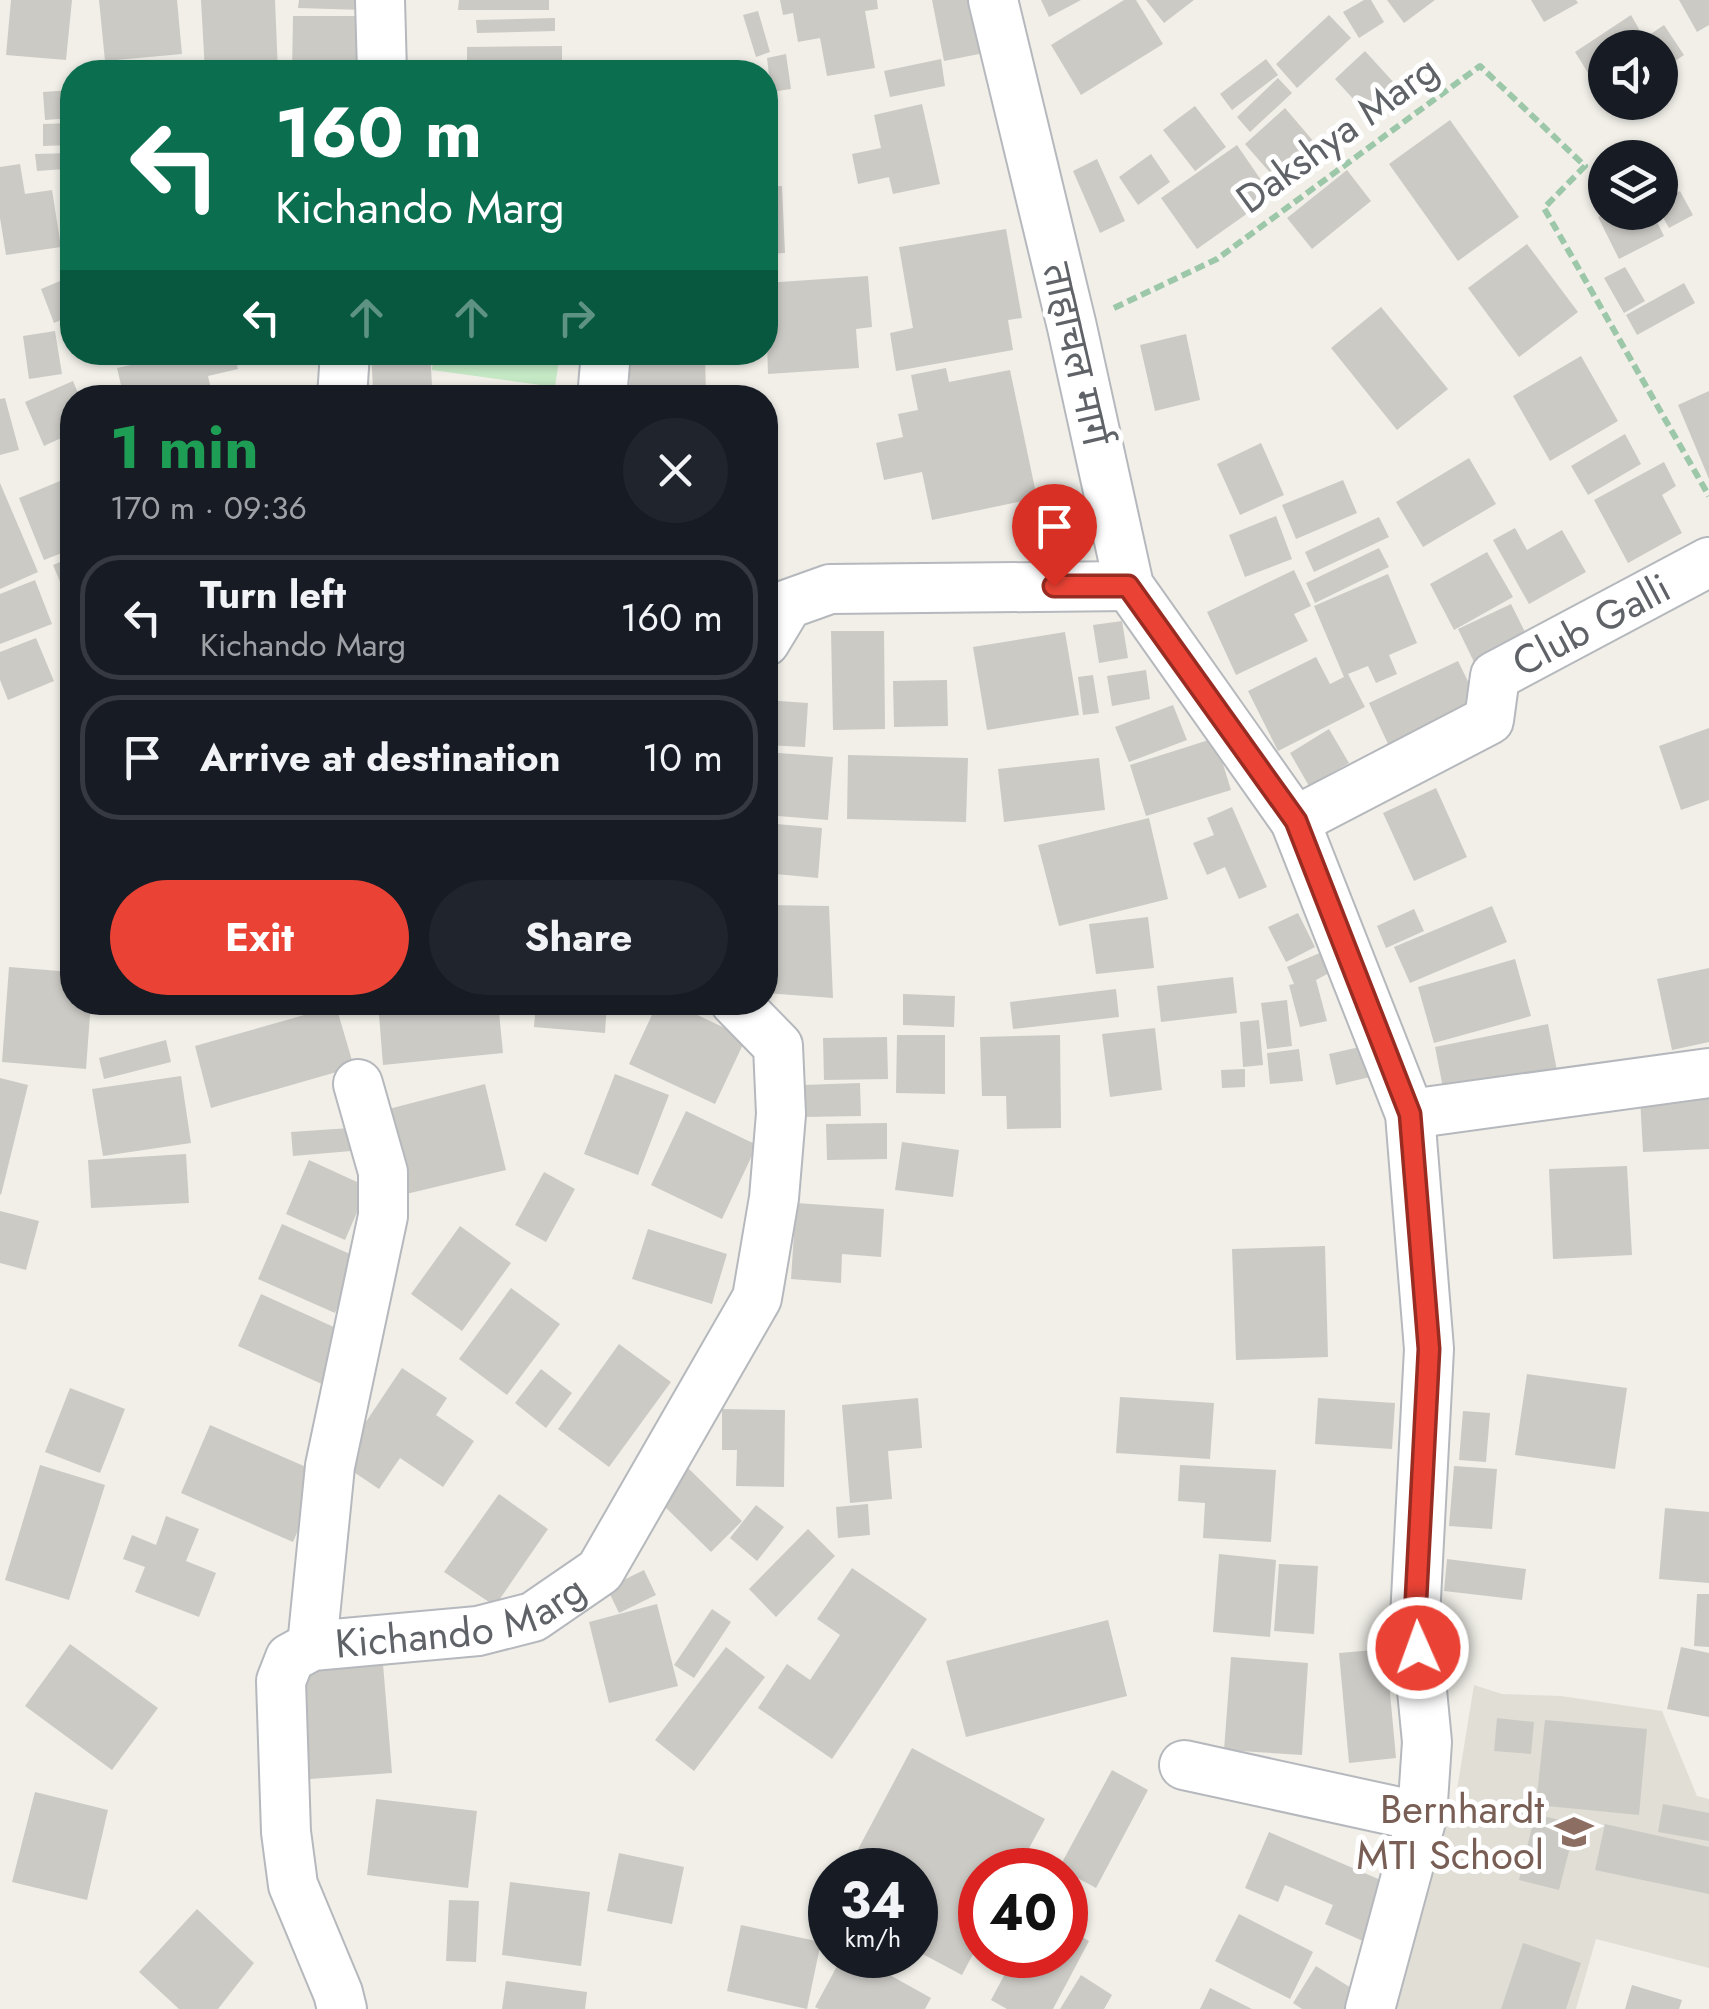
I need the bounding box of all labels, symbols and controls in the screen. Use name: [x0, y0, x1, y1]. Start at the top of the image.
map controls: [1588, 30, 1678, 230]
button: sound: [1588, 30, 1678, 120]
street label: Dakshya Marg: [1224, 41, 1450, 227]
text: 160 m: [275, 82, 482, 183]
icon: left: [110, 100, 240, 230]
button: layers: [1588, 140, 1678, 230]
text: Kichando Marg: [275, 175, 565, 240]
street label: ताहाचल मार्ग: [1028, 257, 1127, 453]
icon: left: [234, 290, 289, 345]
icon: ahead: [339, 290, 394, 345]
icon: ahead: [444, 290, 499, 345]
icon: right: [549, 290, 604, 345]
text: 1 min: [110, 404, 259, 491]
button: close: [623, 418, 728, 523]
pin: [1012, 484, 1097, 587]
text: 170 m · 09:36: [110, 485, 307, 531]
icon: arrive: [1027, 499, 1082, 554]
street label: Club Galli: [1502, 559, 1680, 691]
text: Turn left: [200, 567, 346, 622]
icon: left: [115, 590, 170, 645]
text: 160 m: [620, 590, 723, 645]
text: Kichando Marg: [200, 622, 406, 668]
icon: arrive: [115, 730, 170, 785]
text: Arrive at destination: [200, 730, 561, 785]
text: 10 m: [642, 730, 723, 785]
button: Exit: [110, 880, 409, 995]
button: Share: [429, 880, 728, 995]
street label: Kichando Marg: [333, 1560, 597, 1673]
position arrow: [1366, 1596, 1470, 1700]
place label: Bernhardt MTI School: [1356, 1780, 1544, 1884]
school or university icon: Bernhardt MTI School: [1553, 1811, 1595, 1853]
speed limit sign: 40: [958, 1848, 1088, 1978]
text: 34: [840, 1864, 906, 1937]
text: km/h: [845, 1920, 901, 1956]

